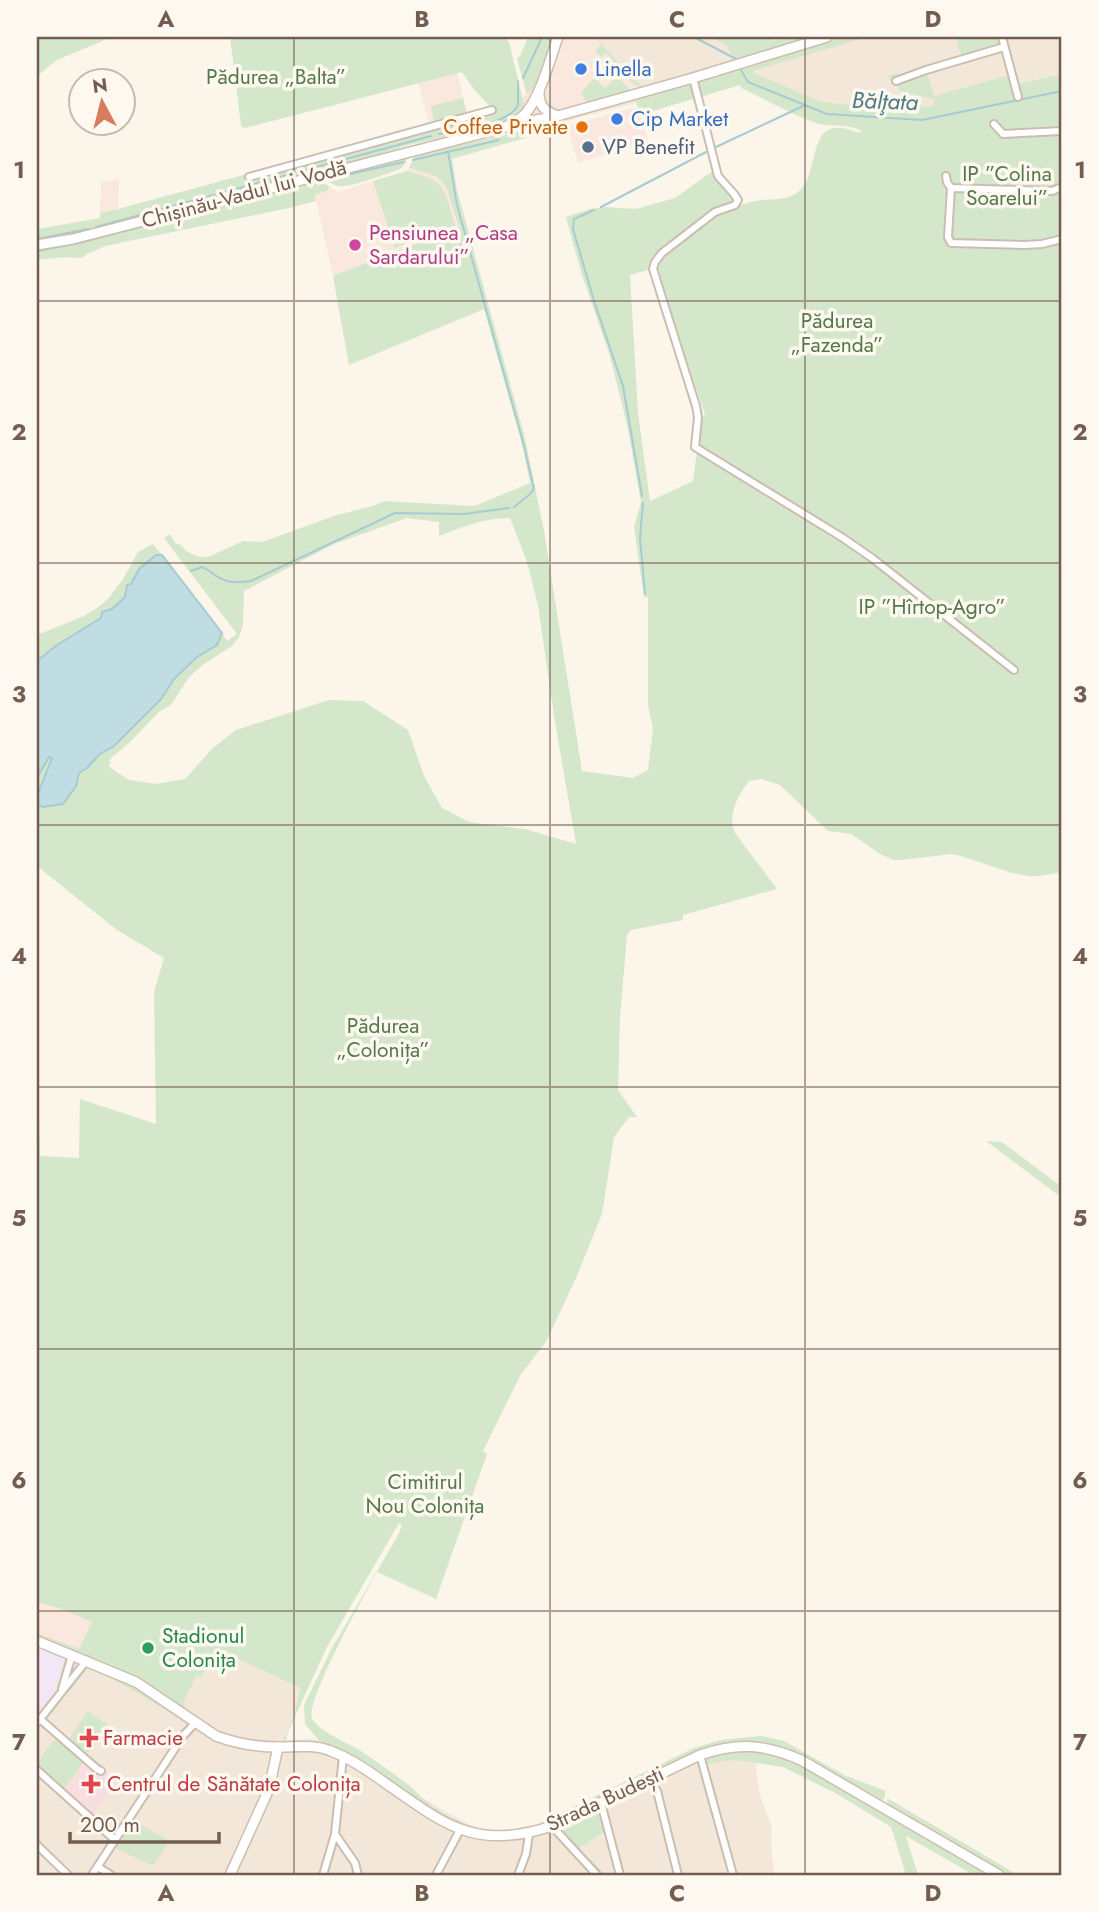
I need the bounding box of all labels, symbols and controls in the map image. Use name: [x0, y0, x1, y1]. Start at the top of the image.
text: A: [157, 2, 175, 36]
text: B: [414, 2, 430, 36]
text: C: [669, 2, 685, 36]
text: D: [925, 2, 942, 36]
place label: Linella: [595, 54, 652, 84]
marker: Linella: [573, 61, 589, 77]
park label: Pădurea „Balta”: [206, 62, 346, 92]
north arrow: [66, 66, 136, 136]
text: N: [91, 71, 109, 100]
water label: Bălţata: [851, 83, 919, 119]
place label: Cip Market: [631, 104, 728, 134]
marker: Cip Market: [609, 111, 625, 127]
place label: Coffee Private: [443, 112, 568, 142]
marker: Coffee Private: [574, 119, 590, 135]
place label: VP Benefit: [602, 132, 695, 162]
marker: VP Benefit: [580, 139, 596, 155]
street label: Chișinău-Vadul lui Vodă: [138, 152, 350, 236]
text: 1: [13, 153, 25, 187]
text: 1: [1074, 153, 1086, 187]
park label: IP ”Colina Soarelui”: [962, 159, 1052, 213]
place label: Pensiunea „Casa Sardarului”: [369, 218, 518, 272]
marker: Pensiunea „Casa Sardarului”: [347, 237, 363, 253]
park label: Pădurea „Fazenda”: [791, 306, 883, 360]
text: 2: [11, 415, 27, 449]
text: 2: [1072, 415, 1088, 449]
park label: IP ”Hîrtop-Agro”: [858, 592, 1006, 622]
text: 3: [12, 677, 26, 711]
text: 3: [1073, 677, 1087, 711]
text: 4: [11, 939, 27, 973]
text: 4: [1072, 939, 1088, 973]
park label: Pădurea „Colonița”: [336, 1011, 430, 1065]
text: 5: [12, 1201, 26, 1235]
text: 5: [1073, 1201, 1087, 1235]
text: 6: [11, 1463, 27, 1497]
text: 6: [1072, 1463, 1088, 1497]
park label: Cimitirul Nou Colonița: [366, 1467, 484, 1521]
place label: Stadionul Colonița: [162, 1621, 244, 1675]
marker: Stadionul Colonița: [140, 1640, 156, 1656]
place label: Farmacie: [103, 1723, 183, 1753]
text: 7: [12, 1725, 26, 1759]
text: 7: [1073, 1725, 1087, 1759]
marker: Farmacie: [81, 1730, 97, 1746]
street label: Strada Budești: [541, 1759, 669, 1839]
place label: Centrul de Sănătate Colonița: [107, 1769, 361, 1799]
marker: Centrul de Sănătate Colonița: [81, 1774, 101, 1794]
scale bar: [70, 1800, 219, 1844]
text: 200 m: [80, 1810, 140, 1840]
text: A: [157, 1876, 175, 1910]
text: B: [414, 1876, 430, 1910]
text: C: [669, 1876, 685, 1910]
text: D: [925, 1876, 942, 1910]

